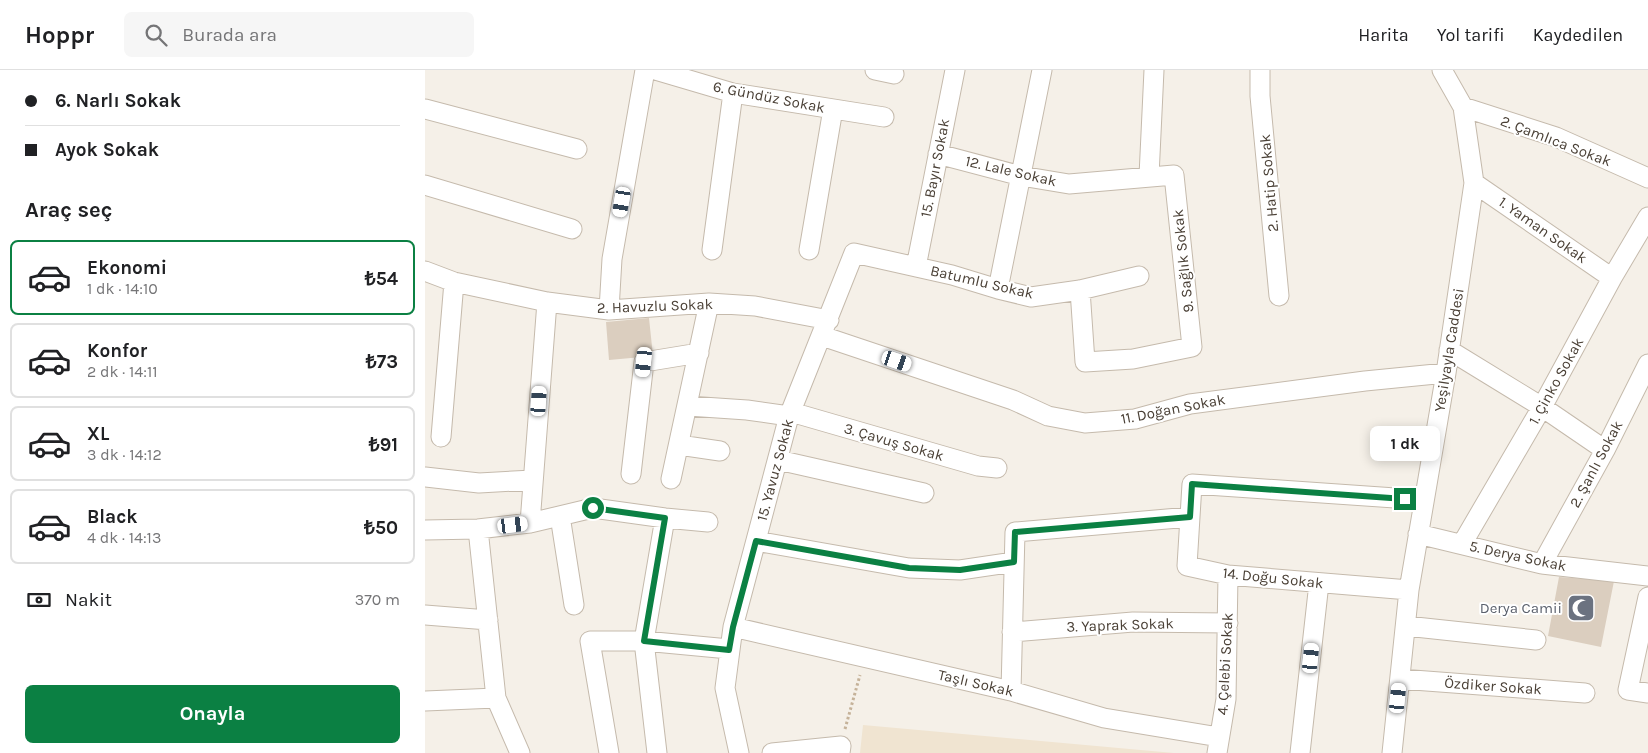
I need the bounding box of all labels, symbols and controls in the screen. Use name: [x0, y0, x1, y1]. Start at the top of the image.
search box: [124, 12, 474, 57]
text: Hoppr: [25, 21, 94, 49]
icon: search: [142, 21, 170, 49]
text: Burada ara: [182, 24, 277, 46]
text: Harita: [1358, 24, 1409, 46]
text: Yol tarifi: [1437, 24, 1505, 46]
text: Kaydedilen: [1533, 24, 1623, 46]
street label: 6. Gündüz Sokak: [711, 77, 827, 117]
text: 6. Narlı Sokak: [55, 90, 181, 112]
street label: 2. Çamlıca Sokak: [1498, 112, 1614, 170]
street label: 15. Bayır Sokak: [917, 117, 953, 219]
street label: 2. Hatip Sokak: [1256, 133, 1282, 233]
text: Ayok Sokak: [55, 139, 159, 161]
street label: 12. Lale Sokak: [964, 152, 1058, 190]
car: [612, 186, 631, 218]
street label: 1. Yaman Sokak: [1495, 193, 1591, 267]
text: Araç seç: [25, 197, 112, 223]
street label: 9. Sağlık Sokak: [1169, 208, 1197, 314]
icon: car: [27, 255, 72, 300]
text: Ekonomi: [87, 257, 167, 279]
street label: Batumlu Sokak: [929, 261, 1035, 303]
text: ₺54: [365, 268, 398, 290]
text: 1 dk · 14:10: [87, 279, 158, 298]
street label: Yeşilyayla Caddesi: [1430, 287, 1468, 413]
street label: 2. Havuzlu Sokak: [597, 295, 713, 317]
street label: 1. Çinko Sokak: [1525, 334, 1587, 428]
icon: car: [27, 338, 72, 383]
text: Konfor: [87, 340, 147, 362]
car: [634, 346, 653, 378]
car: [880, 349, 913, 373]
text: ₺73: [366, 351, 398, 373]
text: 2 dk · 14:11: [87, 362, 158, 381]
car: [530, 386, 547, 416]
street label: 11. Doğan Sokak: [1119, 390, 1227, 428]
street label: 15. Yavuz Sokak: [753, 417, 797, 523]
street label: 2. Şanlı Sokak: [1566, 417, 1626, 511]
street label: 3. Çavuş Sokak: [842, 419, 946, 465]
icon: car: [27, 421, 72, 466]
text: XL: [87, 423, 109, 445]
callout: 1 dk: [1370, 426, 1440, 462]
text: ₺91: [369, 434, 398, 456]
text: 1 dk: [1390, 434, 1420, 453]
text: 3 dk · 14:12: [87, 445, 162, 464]
route end: [1394, 488, 1416, 510]
route start: [582, 497, 604, 519]
icon: car: [27, 504, 72, 549]
text: Black: [87, 506, 138, 528]
car: [497, 516, 528, 534]
text: ₺50: [364, 517, 398, 539]
text: 4 dk · 14:13: [87, 528, 161, 547]
street label: 5. Derya Sokak: [1468, 537, 1568, 575]
street label: 14. Doğu Sokak: [1222, 564, 1324, 592]
icon: cash: [25, 586, 53, 614]
text: Nakit: [65, 589, 112, 611]
text: 370 m: [355, 590, 400, 609]
mosque icon: Derya Camii: [1566, 593, 1596, 623]
place label: Derya Camii: [1480, 599, 1562, 617]
street label: 4. Çelebi Sokak: [1213, 612, 1237, 716]
street label: 3. Yaprak Sokak: [1066, 614, 1174, 636]
car: [1301, 642, 1320, 674]
street label: Taşlı Sokak: [936, 666, 1016, 700]
street label: Özdiker Sokak: [1444, 674, 1542, 698]
car: [1388, 682, 1407, 714]
button: Onayla: [25, 685, 400, 743]

